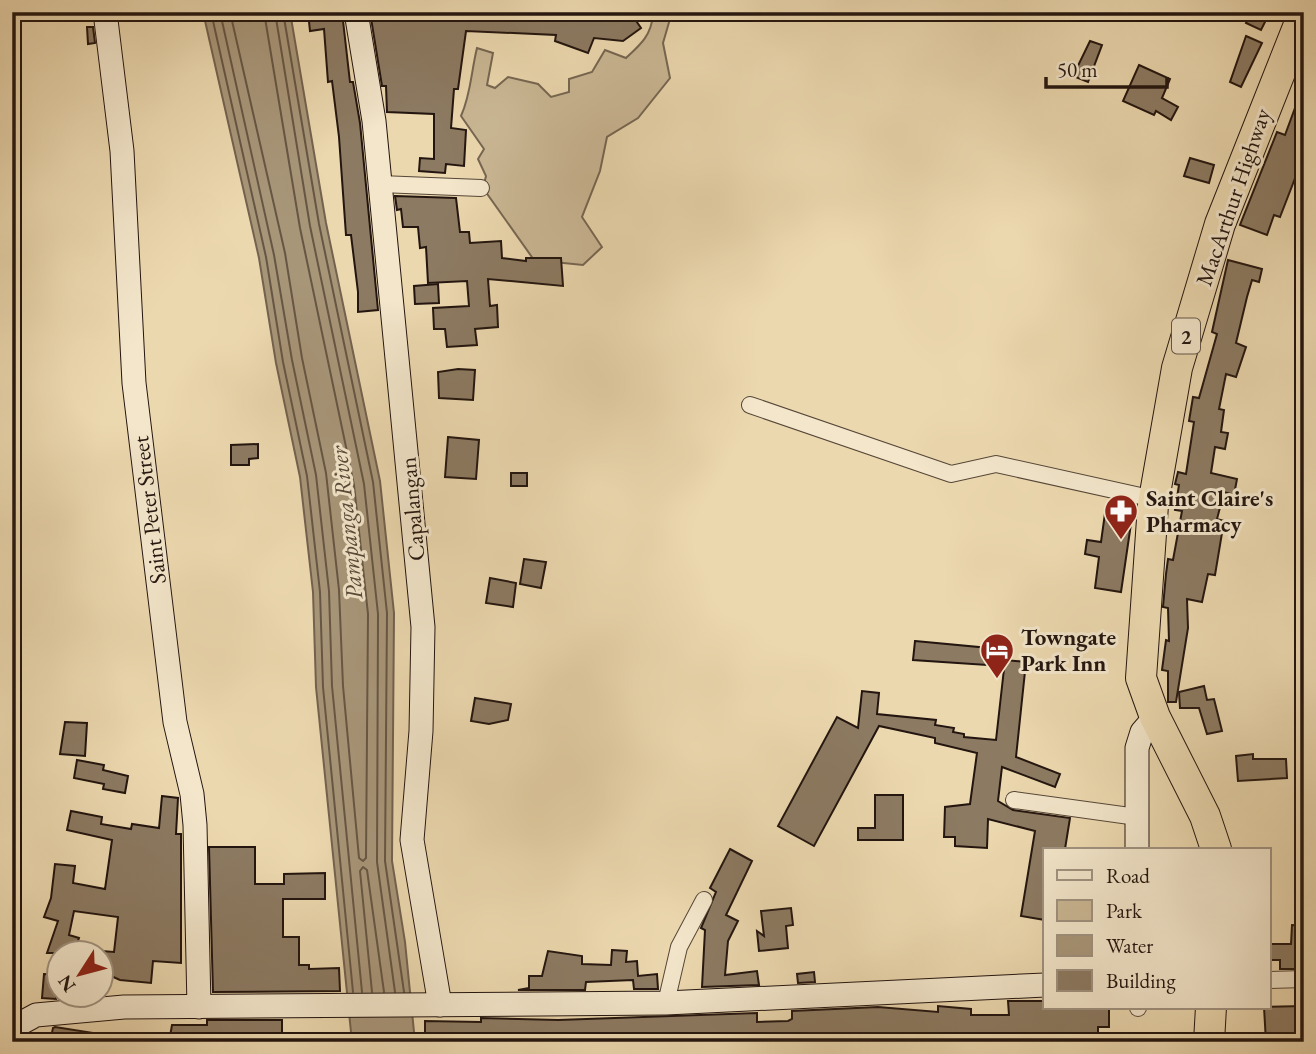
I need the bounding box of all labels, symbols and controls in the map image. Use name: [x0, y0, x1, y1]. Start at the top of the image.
scale bar: [1046, 46, 1167, 90]
text: 50 m: [1057, 56, 1098, 83]
street label: MacArthur Highway: [1189, 103, 1278, 290]
road number: 2: [1172, 318, 1200, 354]
street label: Saint Peter Street: [125, 433, 173, 586]
water label: Pampanga River: [322, 443, 369, 601]
street label: Capalangan: [393, 456, 431, 562]
place label: Saint Claire's Pharmacy: [1146, 483, 1273, 539]
pharmacy icon: Saint Claire's Pharmacy: [1102, 492, 1140, 541]
place label: Towngate Park Inn: [1021, 622, 1116, 678]
hotel icon: Towngate Park Inn: [978, 631, 1016, 680]
legend: [1043, 848, 1270, 1009]
text: Road: [1106, 862, 1150, 889]
text: Park: [1106, 897, 1143, 924]
text: Water: [1106, 932, 1153, 959]
north arrow: [46, 939, 116, 1009]
text: Building: [1106, 967, 1176, 994]
text: N: [52, 970, 81, 997]

